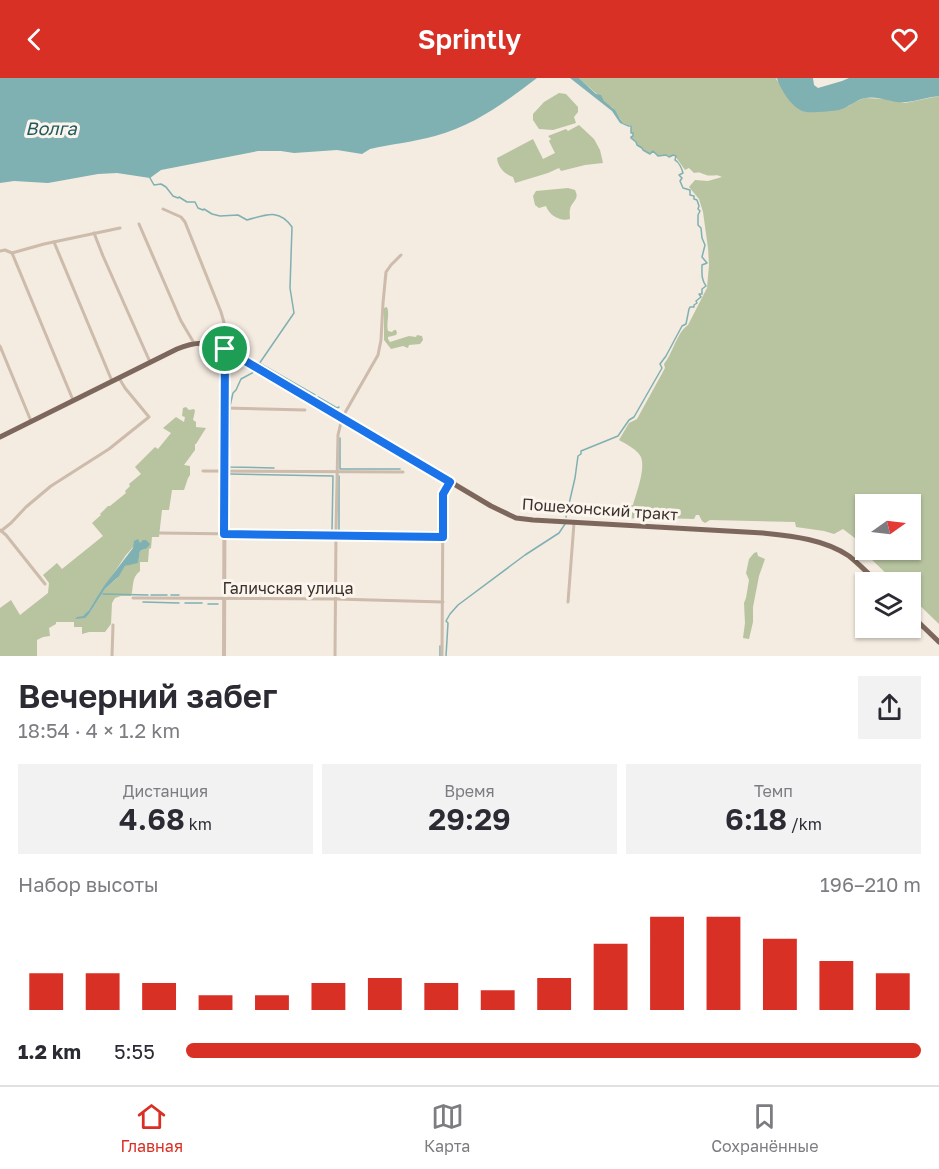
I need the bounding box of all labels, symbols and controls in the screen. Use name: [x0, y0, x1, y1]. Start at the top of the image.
icon: back: [18, 23, 51, 56]
text: Sprintly: [418, 23, 521, 55]
icon: heart: [888, 23, 921, 56]
water label: Волга: [25, 117, 77, 139]
pin: [199, 323, 250, 374]
icon: arrive: [208, 332, 241, 365]
street label: Пошехонский тракт: [521, 494, 679, 524]
north arrow: [855, 494, 921, 560]
map controls: [855, 494, 921, 638]
button: layers: [855, 572, 921, 638]
street label: Галичская улица: [222, 578, 354, 598]
text: Вечерний забег: [18, 676, 278, 715]
button: share: [858, 676, 921, 739]
text: 18:54 · 4 × 1.2 km: [18, 718, 180, 742]
text: Дистанция: [123, 781, 208, 801]
text: Время: [444, 781, 495, 801]
text: Темп: [754, 781, 793, 801]
text: 4.68: [119, 801, 185, 837]
text: 29:29: [428, 801, 511, 837]
text: 6:18: [725, 801, 787, 837]
text: km: [185, 814, 212, 834]
text: /km: [787, 814, 822, 834]
text: Набор высоты: [18, 872, 159, 896]
text: 196–210 m: [820, 872, 921, 896]
text: 1.2 km: [18, 1039, 81, 1063]
text: 5:55: [114, 1039, 155, 1063]
tab: Главная: [120, 1100, 183, 1156]
tab: Карта: [424, 1100, 470, 1156]
tab: Сохранённые: [711, 1100, 819, 1156]

